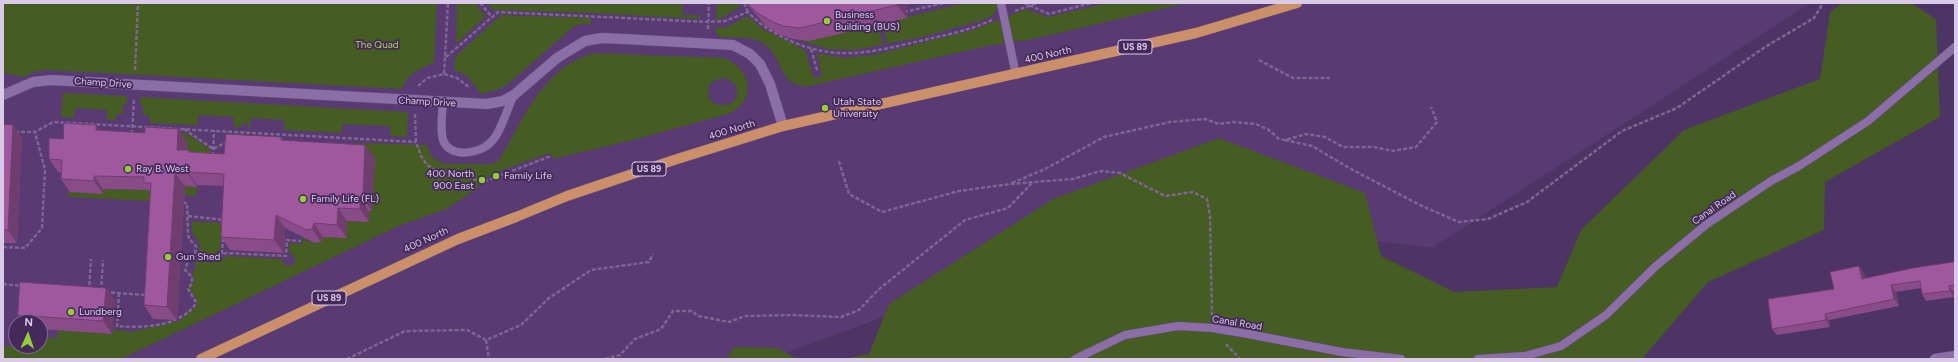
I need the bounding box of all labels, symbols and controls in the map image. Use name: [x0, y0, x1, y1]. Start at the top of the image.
place label: Business Building (BUS): [835, 9, 900, 32]
marker: Business Building (BUS): [822, 16, 832, 26]
park label: The Quad: [355, 39, 399, 51]
road number: US 89: [1118, 40, 1152, 54]
street label: 400 North: [1023, 44, 1073, 66]
street label: Champ Drive: [74, 75, 132, 91]
street label: Champ Drive: [398, 94, 456, 110]
place label: Utah State University: [833, 96, 881, 120]
marker: Utah State University: [820, 103, 830, 113]
street label: 400 North: [707, 117, 757, 143]
road number: US 89: [632, 162, 666, 176]
place label: Ray B. West: [136, 163, 189, 175]
marker: Ray B. West: [123, 164, 133, 174]
place label: 400 North 900 East: [426, 168, 474, 192]
place label: Family Life: [504, 170, 552, 182]
marker: Family Life: [491, 171, 501, 181]
marker: 400 North 900 East: [477, 175, 487, 185]
street label: Canal Road: [1690, 189, 1738, 227]
place label: Family Life (FL): [311, 193, 379, 205]
marker: Family Life (FL): [298, 194, 308, 204]
street label: 400 North: [402, 224, 450, 256]
place label: Gun Shed: [176, 251, 220, 263]
marker: Gun Shed: [163, 252, 173, 262]
road number: US 89: [312, 291, 346, 305]
place label: Lundberg: [79, 306, 122, 318]
marker: Lundberg: [66, 307, 76, 317]
street label: Canal Road: [1211, 313, 1263, 333]
north arrow: [8, 314, 48, 354]
text: N: [24, 316, 33, 329]

